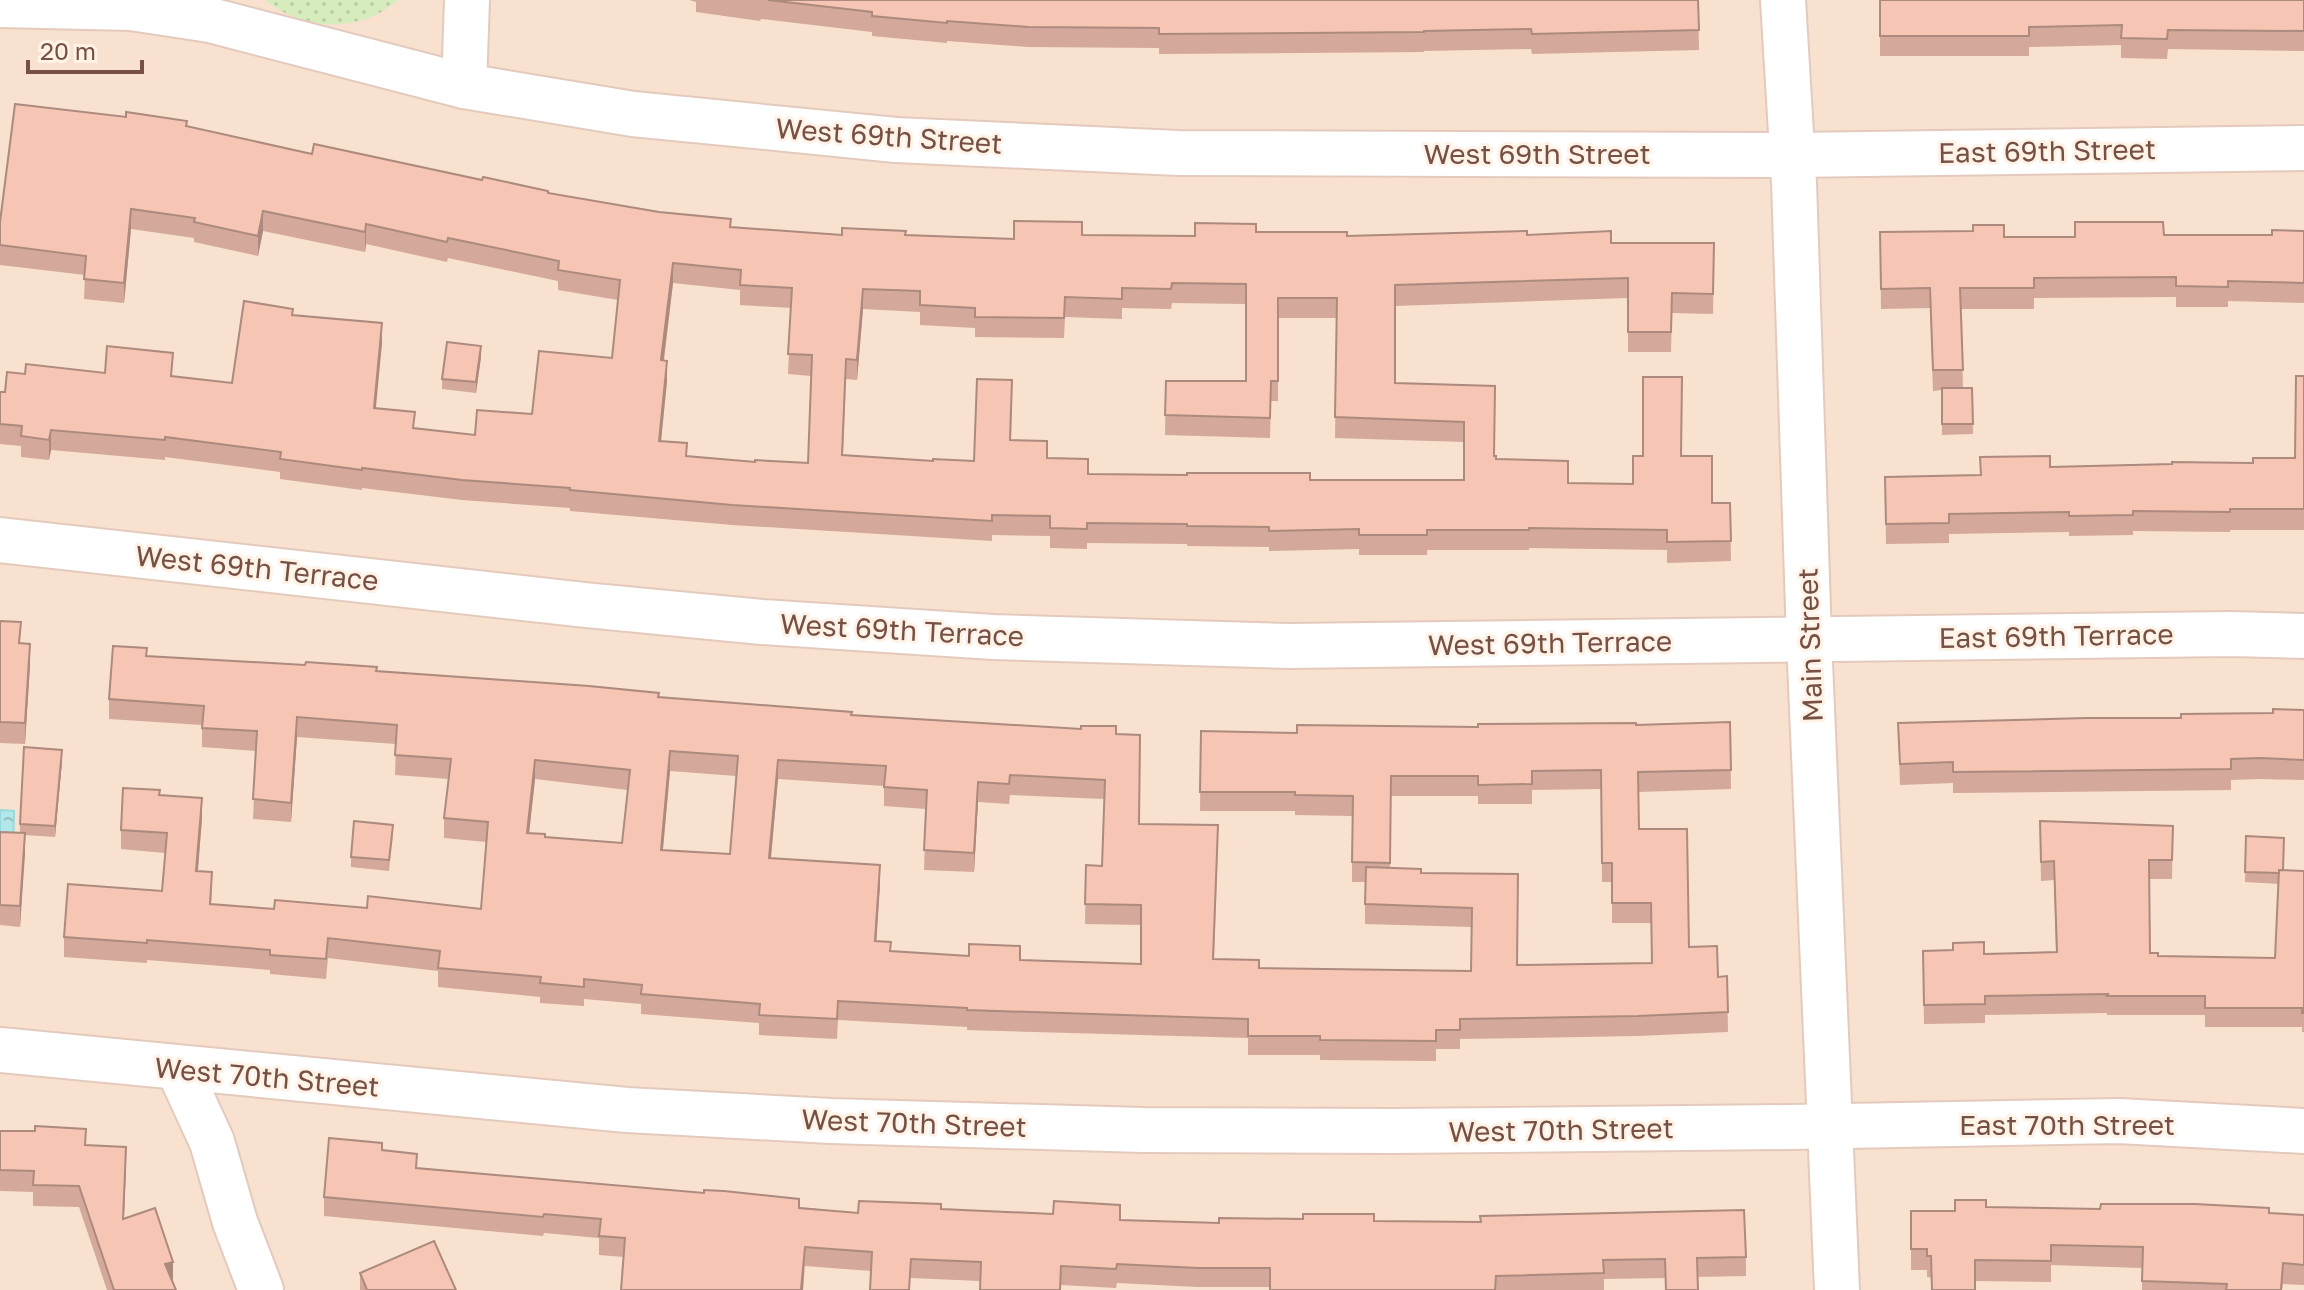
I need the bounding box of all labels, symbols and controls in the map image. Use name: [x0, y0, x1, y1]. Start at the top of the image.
scale bar: [28, 24, 142, 74]
text: 20 m: [40, 36, 96, 65]
street label: West 69th Street: [775, 111, 1004, 160]
street label: East 69th Street: [1938, 132, 2156, 169]
street label: West 69th Street: [1423, 137, 1651, 170]
street label: West 69th Terrace: [134, 538, 380, 597]
street label: Main Street: [1790, 567, 1829, 723]
street label: West 69th Terrace: [779, 607, 1025, 652]
street label: East 69th Terrace: [1938, 617, 2174, 654]
street label: West 69th Terrace: [1428, 624, 1672, 661]
street label: West 70th Street: [153, 1050, 381, 1103]
street label: West 70th Street: [801, 1102, 1027, 1143]
street label: East 70th Street: [1959, 1108, 2175, 1141]
street label: West 70th Street: [1448, 1111, 1674, 1148]

